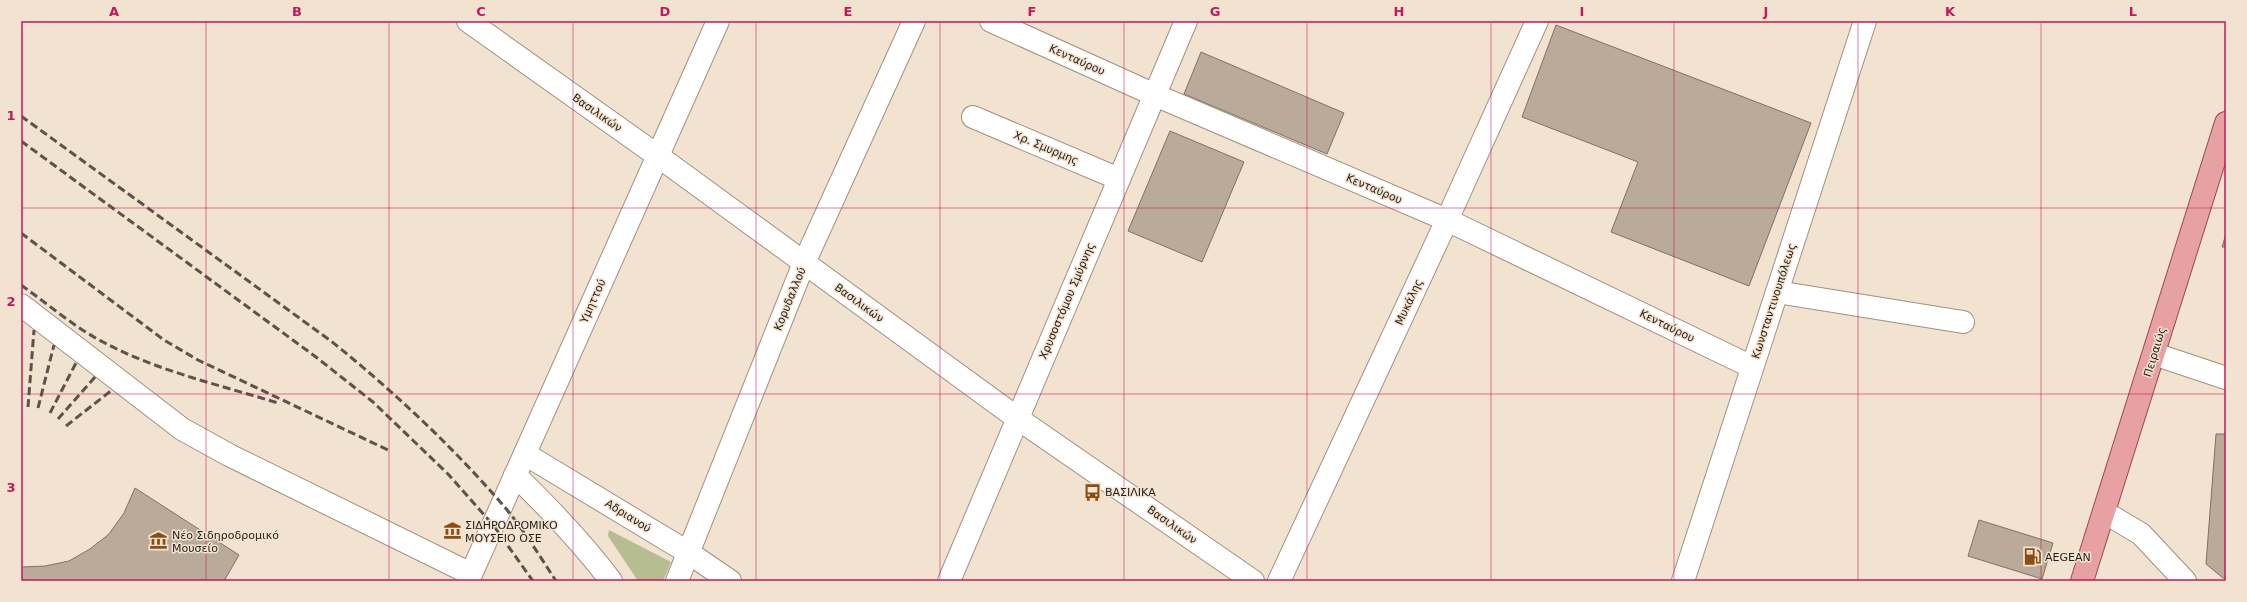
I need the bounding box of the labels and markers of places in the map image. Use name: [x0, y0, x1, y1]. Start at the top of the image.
bus stop icon: ΒΑΣΙΛΙΚΑ: [1082, 482, 1102, 502]
place label: ΒΑΣΙΛΙΚΑ: [1105, 486, 1156, 499]
place label: ΣΙΔΗΡΟΔΡΟΜΙΚΟ ΜΟΥΣΕΙΟ ΟΣΕ: [465, 519, 558, 545]
museum icon: ΣΙΔΗΡΟΔΡΟΜΙΚΟ ΜΟΥΣΕΙΟ ΟΣΕ: [442, 521, 462, 541]
place label: Νέο Σιδηροδρομικό Μουσείο: [172, 529, 279, 555]
museum icon: Νέο Σιδηροδρομικό Μουσείο: [149, 531, 169, 551]
fuel station icon: AEGEAN: [2022, 547, 2042, 567]
place label: AEGEAN: [2045, 551, 2091, 564]

